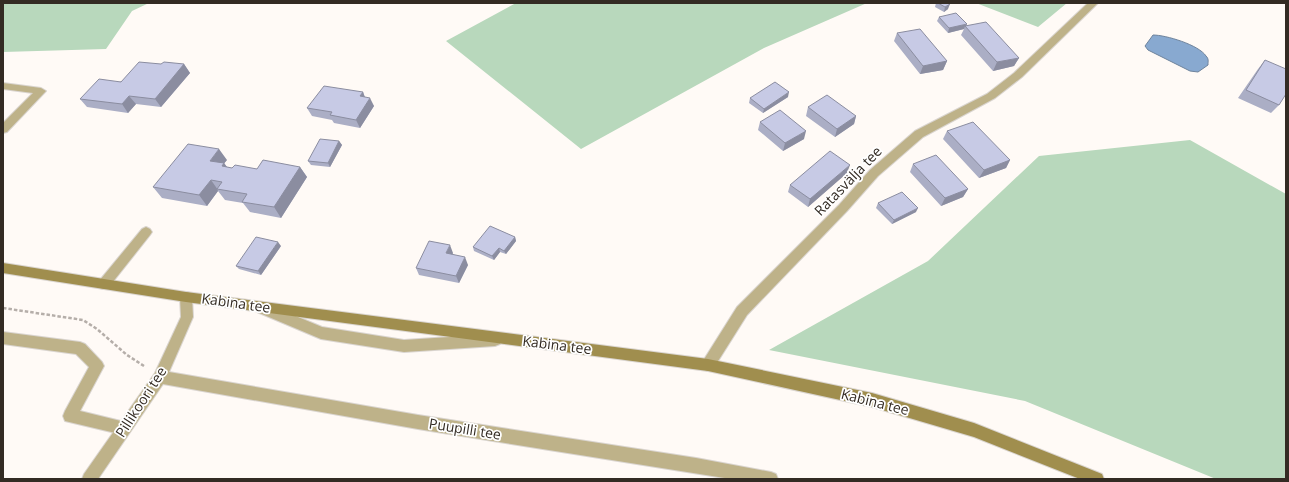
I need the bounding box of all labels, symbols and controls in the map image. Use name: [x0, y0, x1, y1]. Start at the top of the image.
street label: Ratasvälja tee: [810, 142, 886, 220]
street label: Kabina tee: [200, 288, 272, 317]
street label: Kabina tee: [522, 331, 593, 358]
street label: Pillikoori tee: [111, 363, 171, 441]
street label: Kabina tee: [839, 384, 911, 419]
street label: Puupilli tee: [428, 413, 503, 444]

